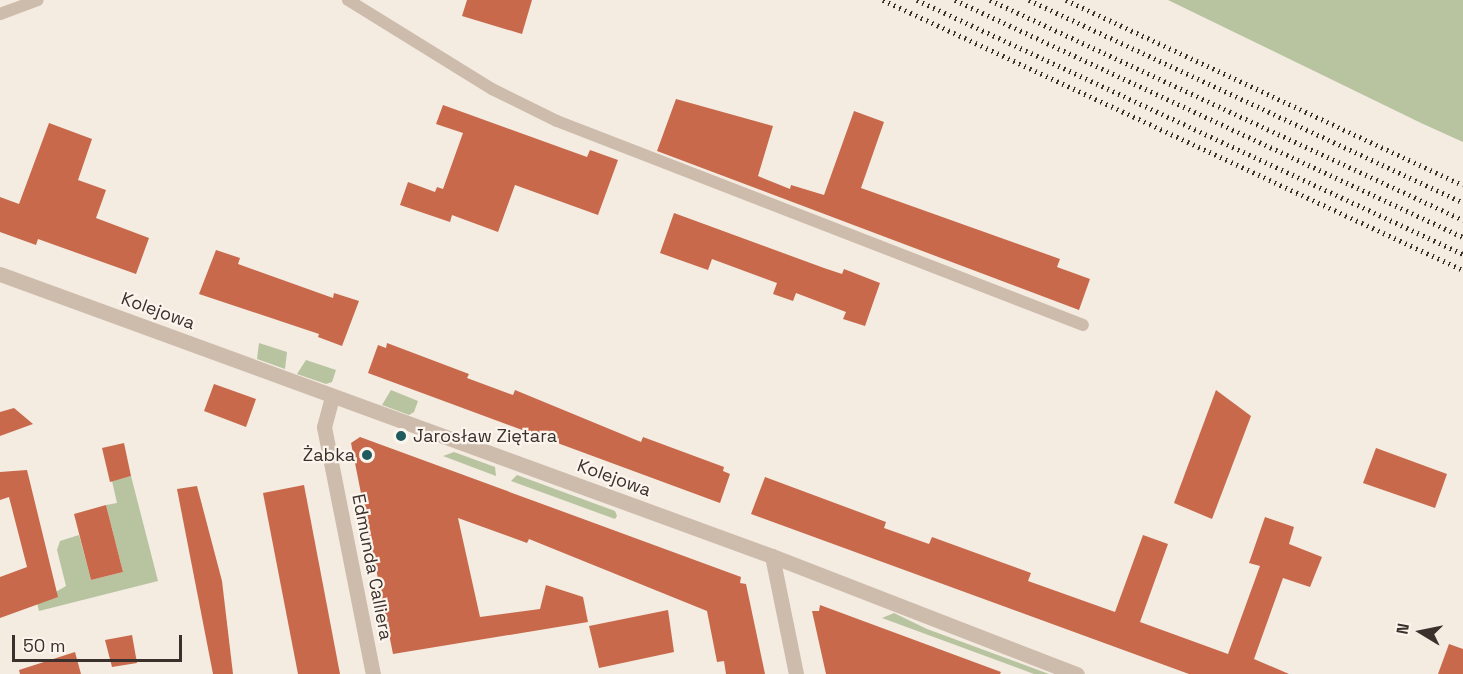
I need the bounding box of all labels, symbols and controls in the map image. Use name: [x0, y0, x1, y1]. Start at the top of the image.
street label: Kolejowa: [118, 288, 198, 334]
place label: Jarosław Ziętara: [413, 425, 557, 447]
marker: Jarosław Ziętara: [394, 429, 408, 443]
place label: Żabka: [303, 444, 355, 466]
marker: Żabka: [360, 448, 374, 462]
street label: Kolejowa: [574, 455, 654, 501]
street label: Edmunda Calliera: [347, 492, 397, 642]
north arrow: [1391, 602, 1451, 662]
text: N: [1392, 622, 1414, 636]
scale bar: [15, 623, 184, 661]
text: 50 m: [23, 634, 65, 657]

